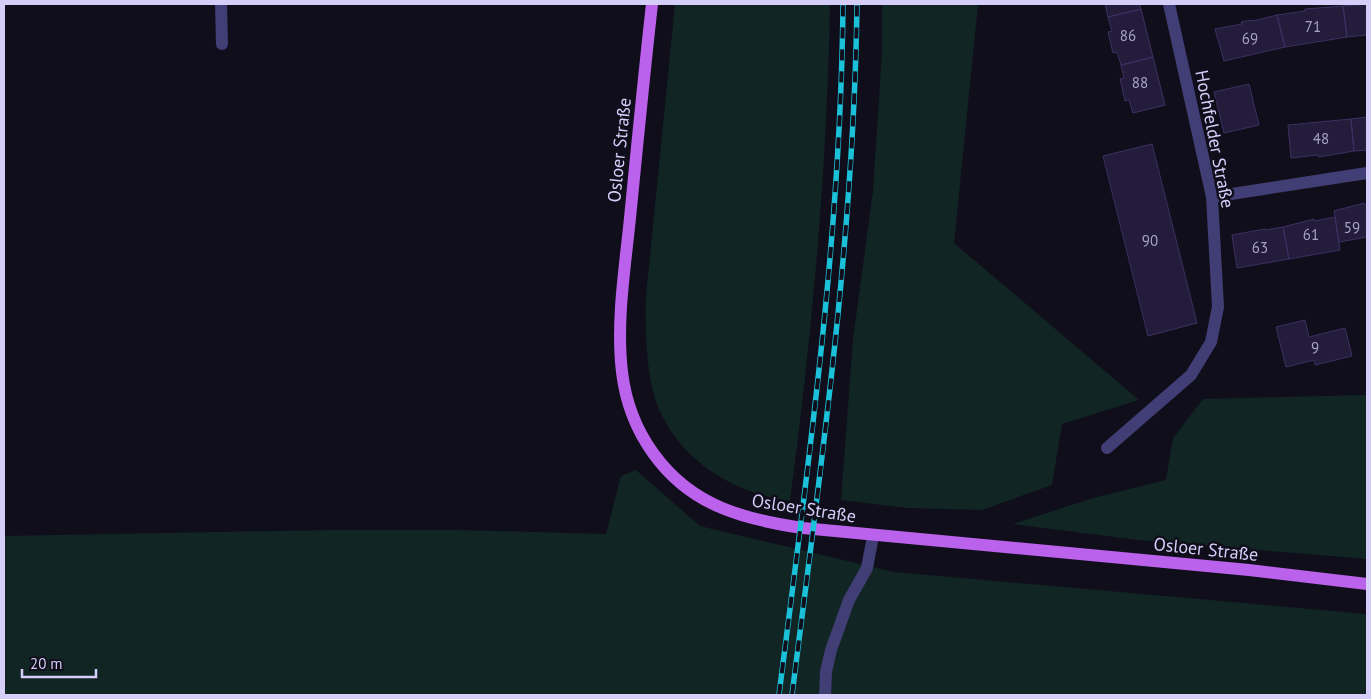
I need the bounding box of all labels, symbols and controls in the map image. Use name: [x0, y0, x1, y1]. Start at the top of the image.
house number: 71: [1305, 17, 1321, 36]
house number: 86: [1120, 26, 1136, 45]
house number: 69: [1242, 29, 1258, 48]
street label: Hochfelder Straße: [1190, 68, 1240, 210]
house number: 88: [1132, 73, 1148, 92]
street label: Osloer Straße: [602, 96, 636, 204]
house number: 48: [1313, 129, 1329, 148]
house number: 59: [1344, 218, 1360, 237]
house number: 61: [1303, 225, 1319, 244]
house number: 90: [1142, 231, 1158, 250]
house number: 63: [1252, 238, 1268, 257]
house number: 9: [1311, 338, 1319, 357]
street label: Osloer Straße: [750, 488, 858, 528]
street label: Osloer Straße: [1152, 532, 1260, 566]
scale bar: [22, 646, 96, 678]
text: 20 m: [30, 654, 63, 673]

